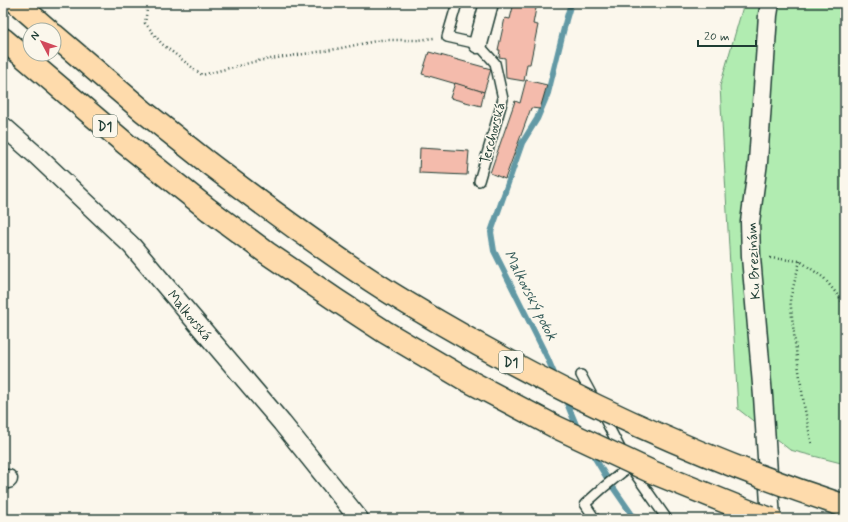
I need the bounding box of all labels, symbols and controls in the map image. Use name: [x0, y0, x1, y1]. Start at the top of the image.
north arrow: [22, 22, 62, 62]
scale bar: [698, 22, 756, 48]
text: N: [28, 29, 43, 43]
text: 20 m: [704, 29, 730, 45]
street label: Terchovská: [476, 101, 510, 166]
road number: D1: [93, 115, 117, 137]
street label: Ku Brezinám: [743, 222, 765, 300]
water label: Malkovský potok: [499, 247, 562, 345]
street label: Malkovská: [163, 287, 216, 345]
road number: D1: [499, 351, 523, 373]

